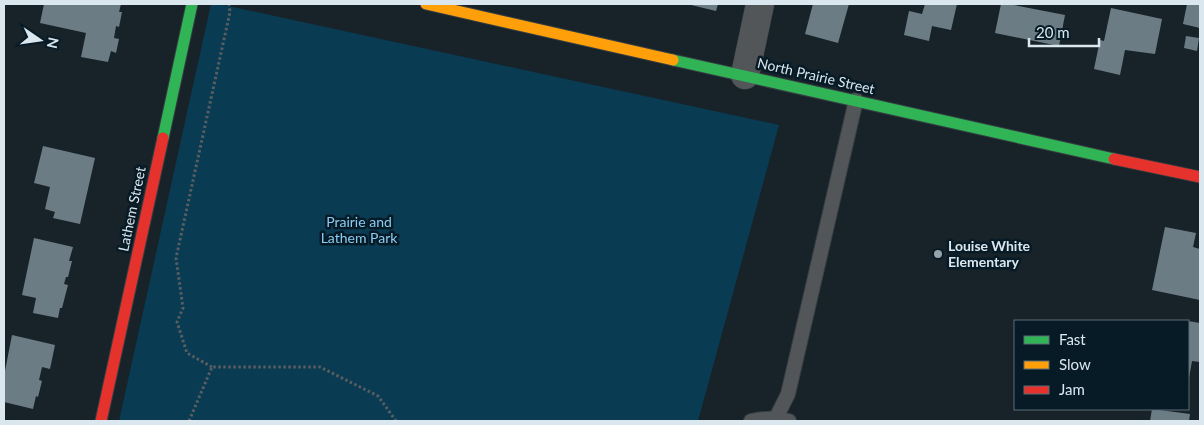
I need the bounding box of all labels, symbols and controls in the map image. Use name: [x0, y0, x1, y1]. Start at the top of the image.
north arrow: [15, 15, 65, 65]
scale bar: [1029, 15, 1099, 47]
text: 20 m: [1036, 23, 1070, 41]
text: N: [44, 36, 63, 50]
street label: North Prairie Street: [756, 54, 876, 97]
street label: Lathem Street: [114, 165, 149, 253]
park label: Prairie and Lathem Park: [321, 213, 398, 246]
place label: Louise White Elementary: [948, 237, 1031, 270]
marker: Louise White Elementary: [932, 248, 944, 260]
legend: [1014, 320, 1189, 410]
text: Fast: [1059, 330, 1086, 348]
text: Slow: [1059, 355, 1091, 373]
text: Jam: [1059, 380, 1085, 398]

